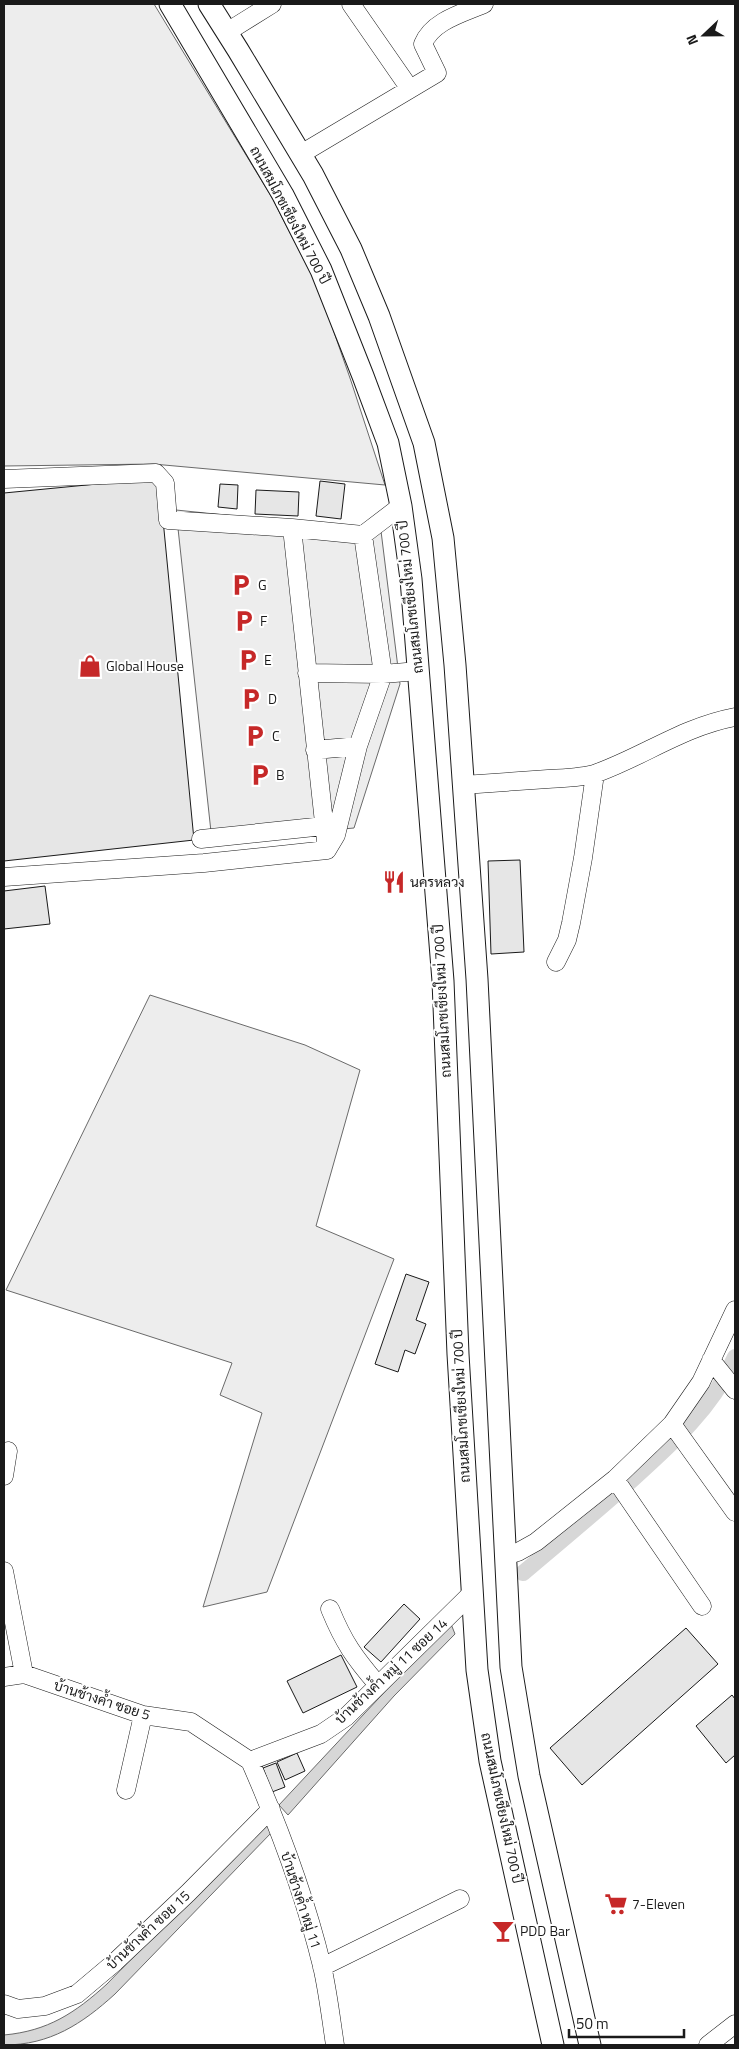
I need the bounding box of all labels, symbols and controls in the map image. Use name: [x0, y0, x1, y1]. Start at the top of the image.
north arrow: [679, 10, 729, 60]
text: N: [680, 32, 703, 48]
street label: ถนนสมโภชเชียงใหม่ 700 ปี: [245, 142, 336, 288]
street label: ถนนสมโภชเชียงใหม่ 700 ปี: [391, 519, 428, 675]
parking icon: G: [228, 572, 254, 598]
place label: G: [258, 574, 267, 595]
parking icon: F: [231, 608, 257, 634]
place label: F: [260, 610, 267, 631]
parking icon: E: [235, 647, 261, 673]
place label: E: [264, 649, 272, 670]
shop icon: Global House: [77, 653, 103, 679]
place label: Global House: [106, 655, 184, 676]
parking icon: D: [238, 686, 264, 712]
place label: D: [268, 688, 277, 709]
parking icon: C: [242, 723, 268, 749]
place label: C: [272, 725, 280, 746]
parking icon: B: [247, 762, 273, 788]
place label: B: [276, 764, 285, 785]
restaurant icon: นครหลวง: [381, 869, 407, 895]
place label: นครหลวง: [410, 871, 465, 892]
street label: ถนนสมโภชเชียงใหม่ 700 ปี: [427, 924, 456, 1078]
street label: ถนนสมโภชเชียงใหม่ 700 ปี: [446, 1329, 475, 1483]
street label: บ้านช้างค้ำ หมู่ 11 ซอย 14: [329, 1612, 452, 1729]
street label: บ้านช้างค้ำ ซอย 5: [51, 1673, 154, 1725]
street label: ถนนสมโภชเชียงใหม่ 700 ปี: [476, 1730, 529, 1885]
street label: บ้านช้างค้ำ หมู่ 11: [276, 1848, 328, 1951]
street label: บ้านช้างค้ำ ซอย 15: [100, 1884, 195, 1974]
supermarket icon: 7-Eleven: [603, 1891, 629, 1917]
place label: 7-Eleven: [632, 1893, 685, 1914]
bar icon: PDD Bar: [490, 1918, 516, 1944]
place label: PDD Bar: [520, 1920, 570, 1941]
scale bar: [569, 2006, 684, 2038]
text: 50 m: [576, 2012, 609, 2035]

